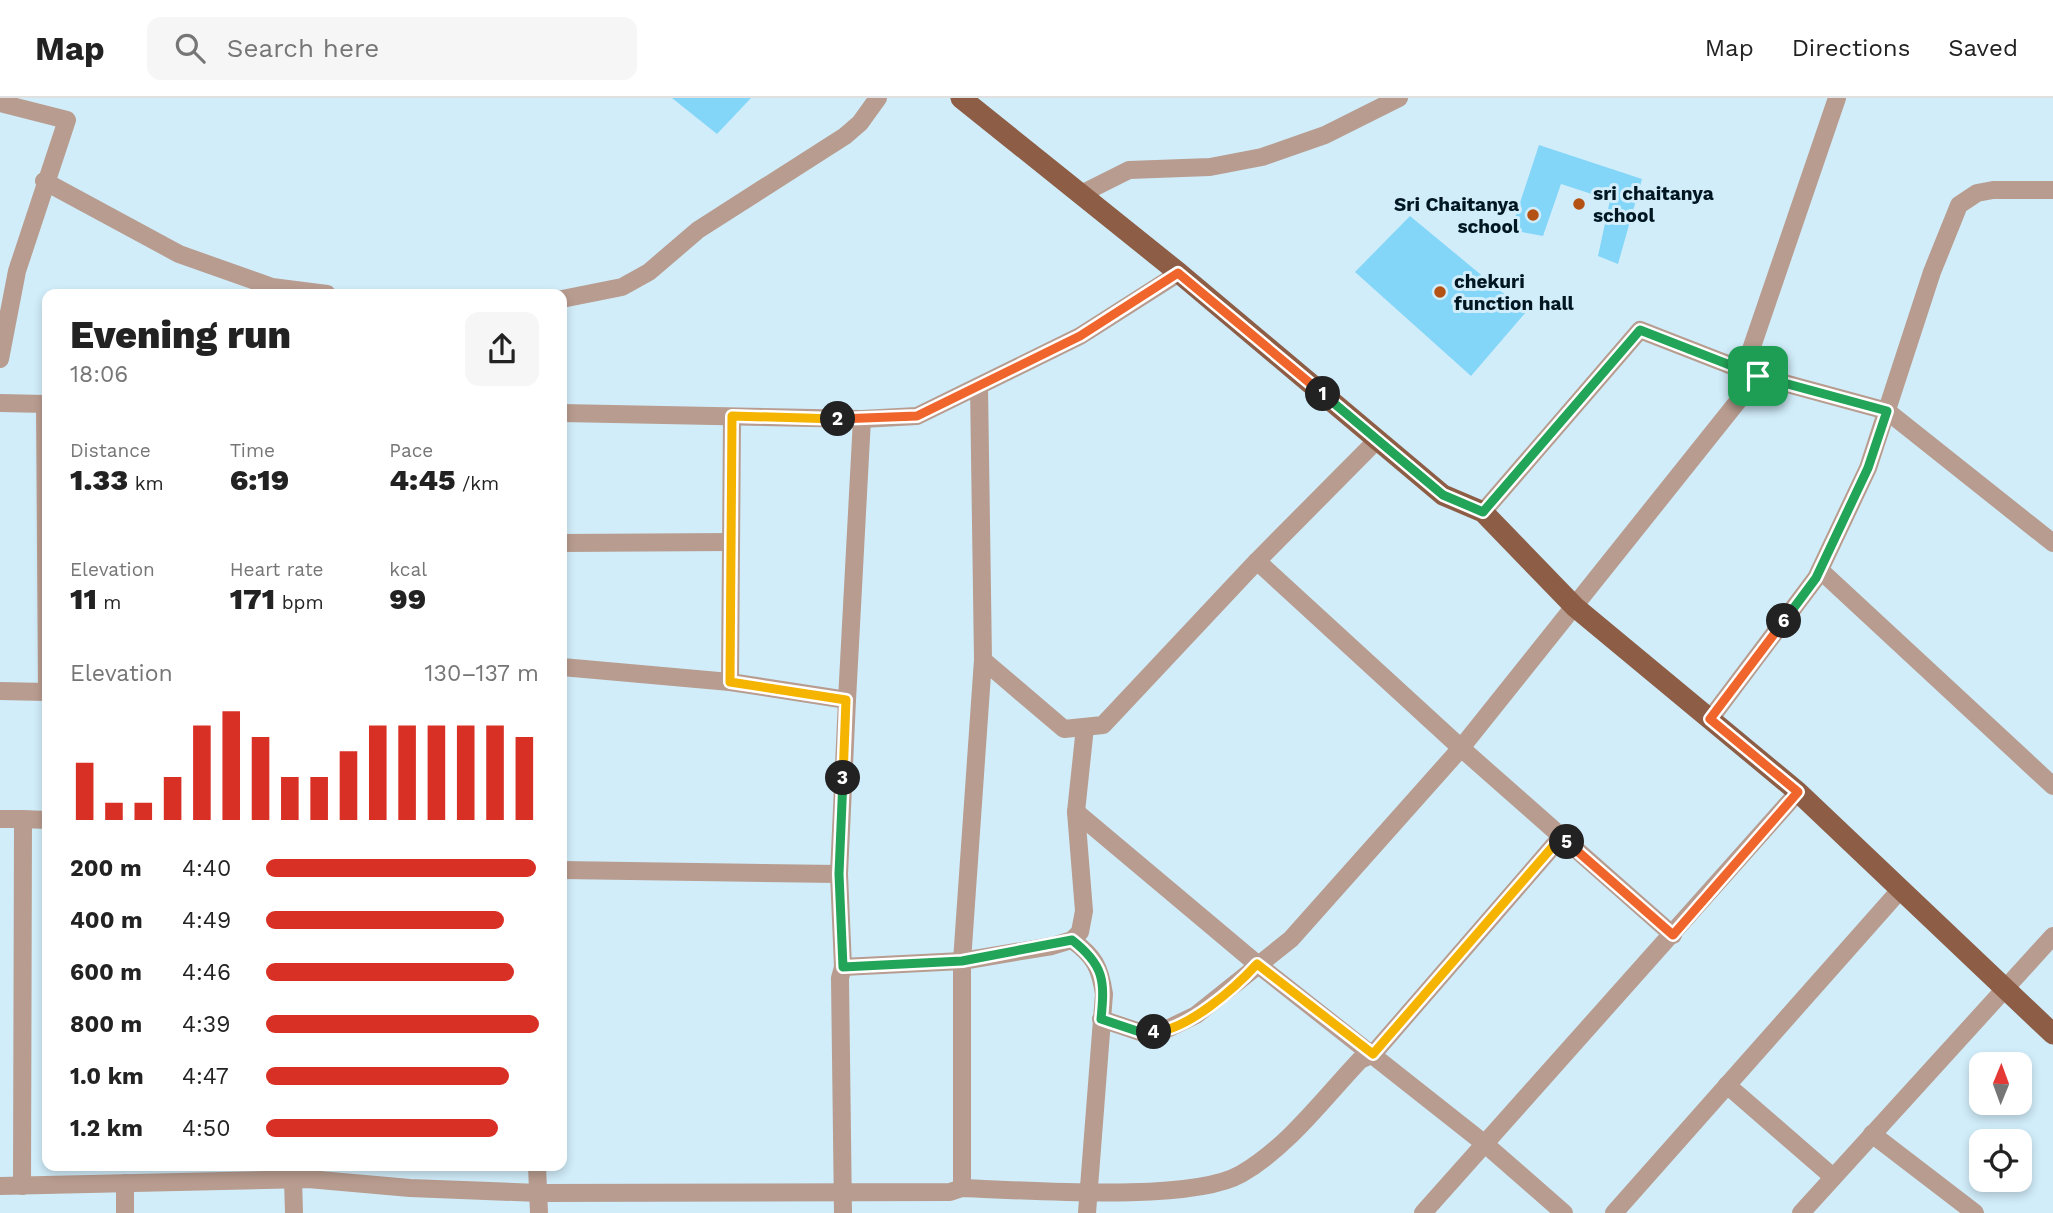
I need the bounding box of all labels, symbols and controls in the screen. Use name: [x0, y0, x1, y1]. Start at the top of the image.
search box: [147, 17, 637, 80]
text: Map: [35, 29, 105, 68]
icon: search: [171, 29, 209, 67]
text: Search here: [227, 33, 379, 63]
text: Map: [1705, 34, 1754, 62]
text: Directions: [1792, 34, 1910, 62]
text: Saved: [1948, 34, 2018, 62]
place label: sri chaitanya school: [1593, 182, 1714, 227]
place label: Sri Chaitanya school: [1394, 193, 1520, 238]
marker: sri chaitanya school: [1571, 196, 1587, 212]
marker: Sri Chaitanya school: [1525, 207, 1541, 223]
place label: chekuri function hall: [1454, 270, 1575, 315]
marker: chekuri function hall: [1432, 284, 1448, 300]
button: share: [465, 312, 539, 386]
text: Evening run: [70, 313, 291, 357]
pin: [1728, 346, 1788, 406]
icon: arrive: [1739, 357, 1777, 395]
text: 18:06: [70, 361, 128, 388]
pin: 1: [1306, 376, 1340, 412]
text: 1: [1318, 382, 1327, 405]
pin: 2: [820, 402, 856, 436]
text: 2: [832, 407, 843, 430]
text: Distance: [70, 439, 151, 462]
text: Time: [230, 439, 275, 462]
text: Pace: [389, 439, 433, 462]
text: 1.33: [70, 462, 128, 497]
text: 6:19: [230, 462, 289, 497]
text: 4:45: [389, 462, 455, 497]
text: km: [128, 472, 164, 495]
text: /km: [455, 472, 499, 495]
text: Elevation: [70, 558, 155, 581]
text: Heart rate: [230, 558, 324, 581]
text: kcal: [389, 558, 427, 581]
text: 11: [70, 581, 97, 616]
text: 171: [230, 581, 275, 616]
text: 99: [389, 581, 426, 616]
text: m: [97, 591, 121, 614]
text: bpm: [275, 591, 324, 614]
pin: 6: [1766, 603, 1802, 638]
text: 6: [1778, 609, 1789, 632]
text: Elevation: [70, 660, 173, 687]
text: 130–137 m: [425, 660, 539, 687]
pin: 3: [826, 760, 860, 796]
text: 3: [837, 766, 848, 789]
pin: 5: [1550, 824, 1584, 860]
text: 5: [1561, 830, 1572, 853]
text: 200 m: [70, 855, 142, 882]
text: 4:40: [182, 855, 231, 882]
text: 400 m: [70, 907, 143, 934]
text: 4:49: [182, 907, 231, 934]
text: 600 m: [70, 959, 142, 986]
text: 4:46: [182, 959, 231, 986]
text: 800 m: [70, 1011, 142, 1038]
text: 4:39: [182, 1011, 230, 1038]
pin: 4: [1136, 1014, 1172, 1049]
text: 4: [1147, 1020, 1160, 1043]
north arrow: [1969, 1052, 2032, 1115]
map controls: [1969, 1052, 2032, 1192]
text: 1.0 km: [70, 1063, 144, 1090]
text: 4:47: [182, 1063, 229, 1090]
text: 1.2 km: [70, 1115, 143, 1142]
text: 4:50: [182, 1115, 231, 1142]
button: locate: [1969, 1129, 2032, 1192]

